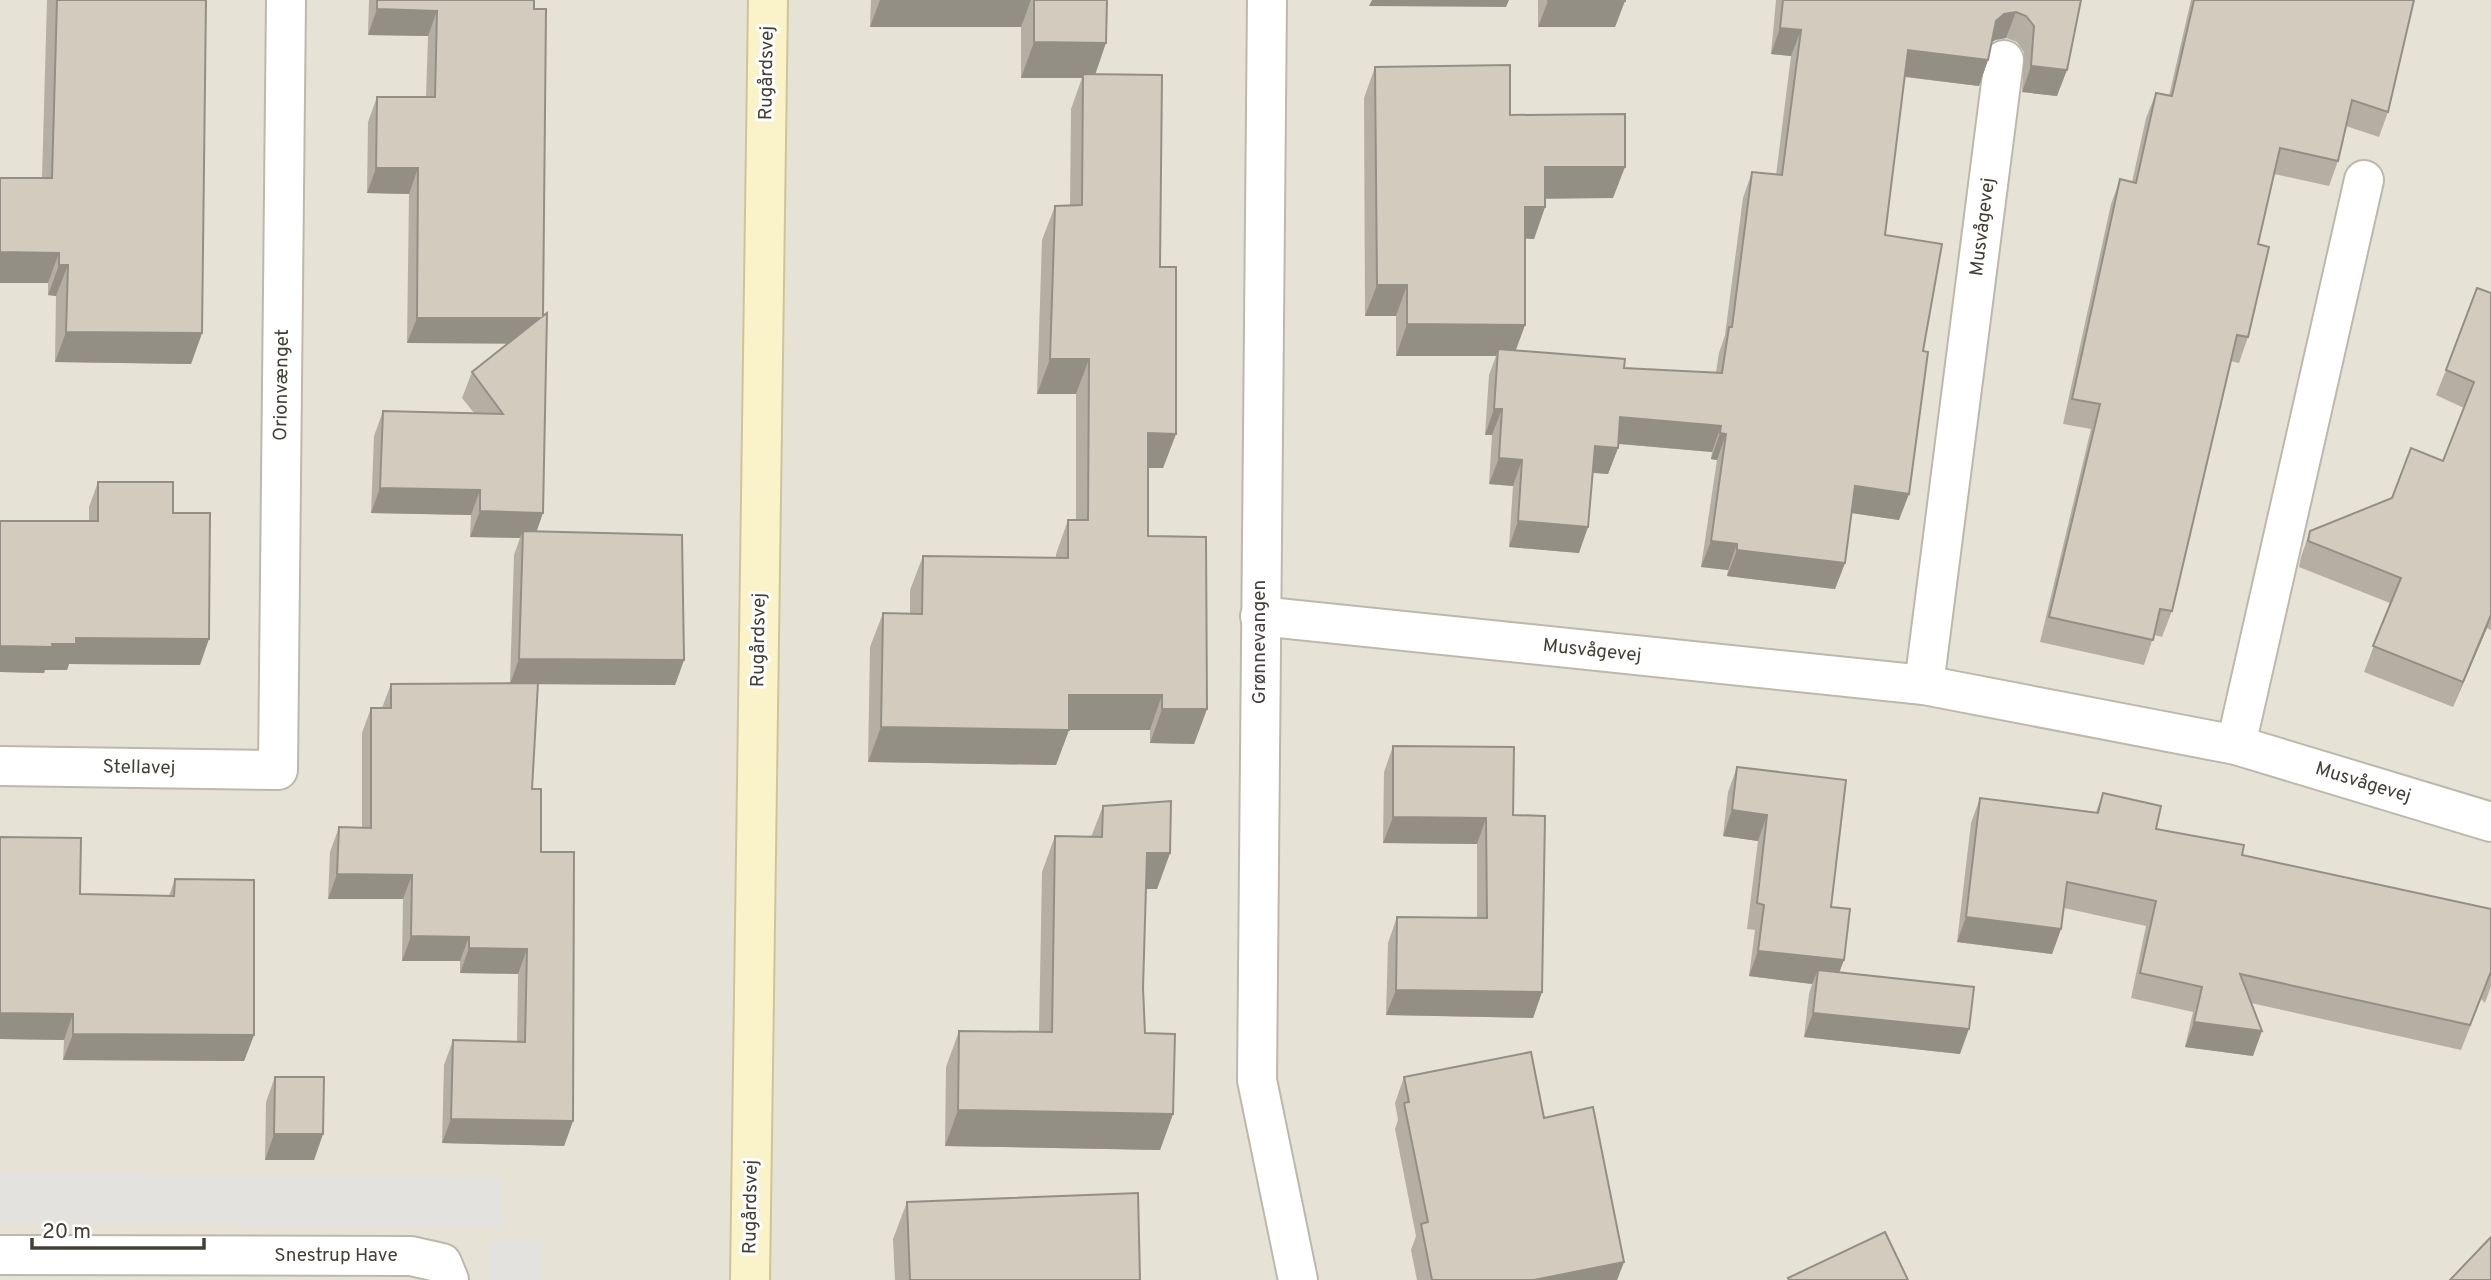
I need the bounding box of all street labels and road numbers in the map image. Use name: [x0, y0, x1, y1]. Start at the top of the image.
street label: Rugårdsvej: [754, 26, 780, 120]
street label: Musvågevej: [1965, 176, 2001, 278]
street label: Orionvænget: [269, 329, 295, 441]
street label: Grønnevangen: [1248, 580, 1272, 704]
street label: Rugårdsvej: [746, 593, 772, 687]
street label: Musvågevej: [1542, 634, 1642, 668]
street label: Stellavej: [102, 755, 176, 781]
street label: Musvågevej: [2312, 757, 2414, 809]
street label: Rugårdsvej: [738, 1160, 764, 1254]
street label: Snestrup Have: [274, 1244, 398, 1268]

